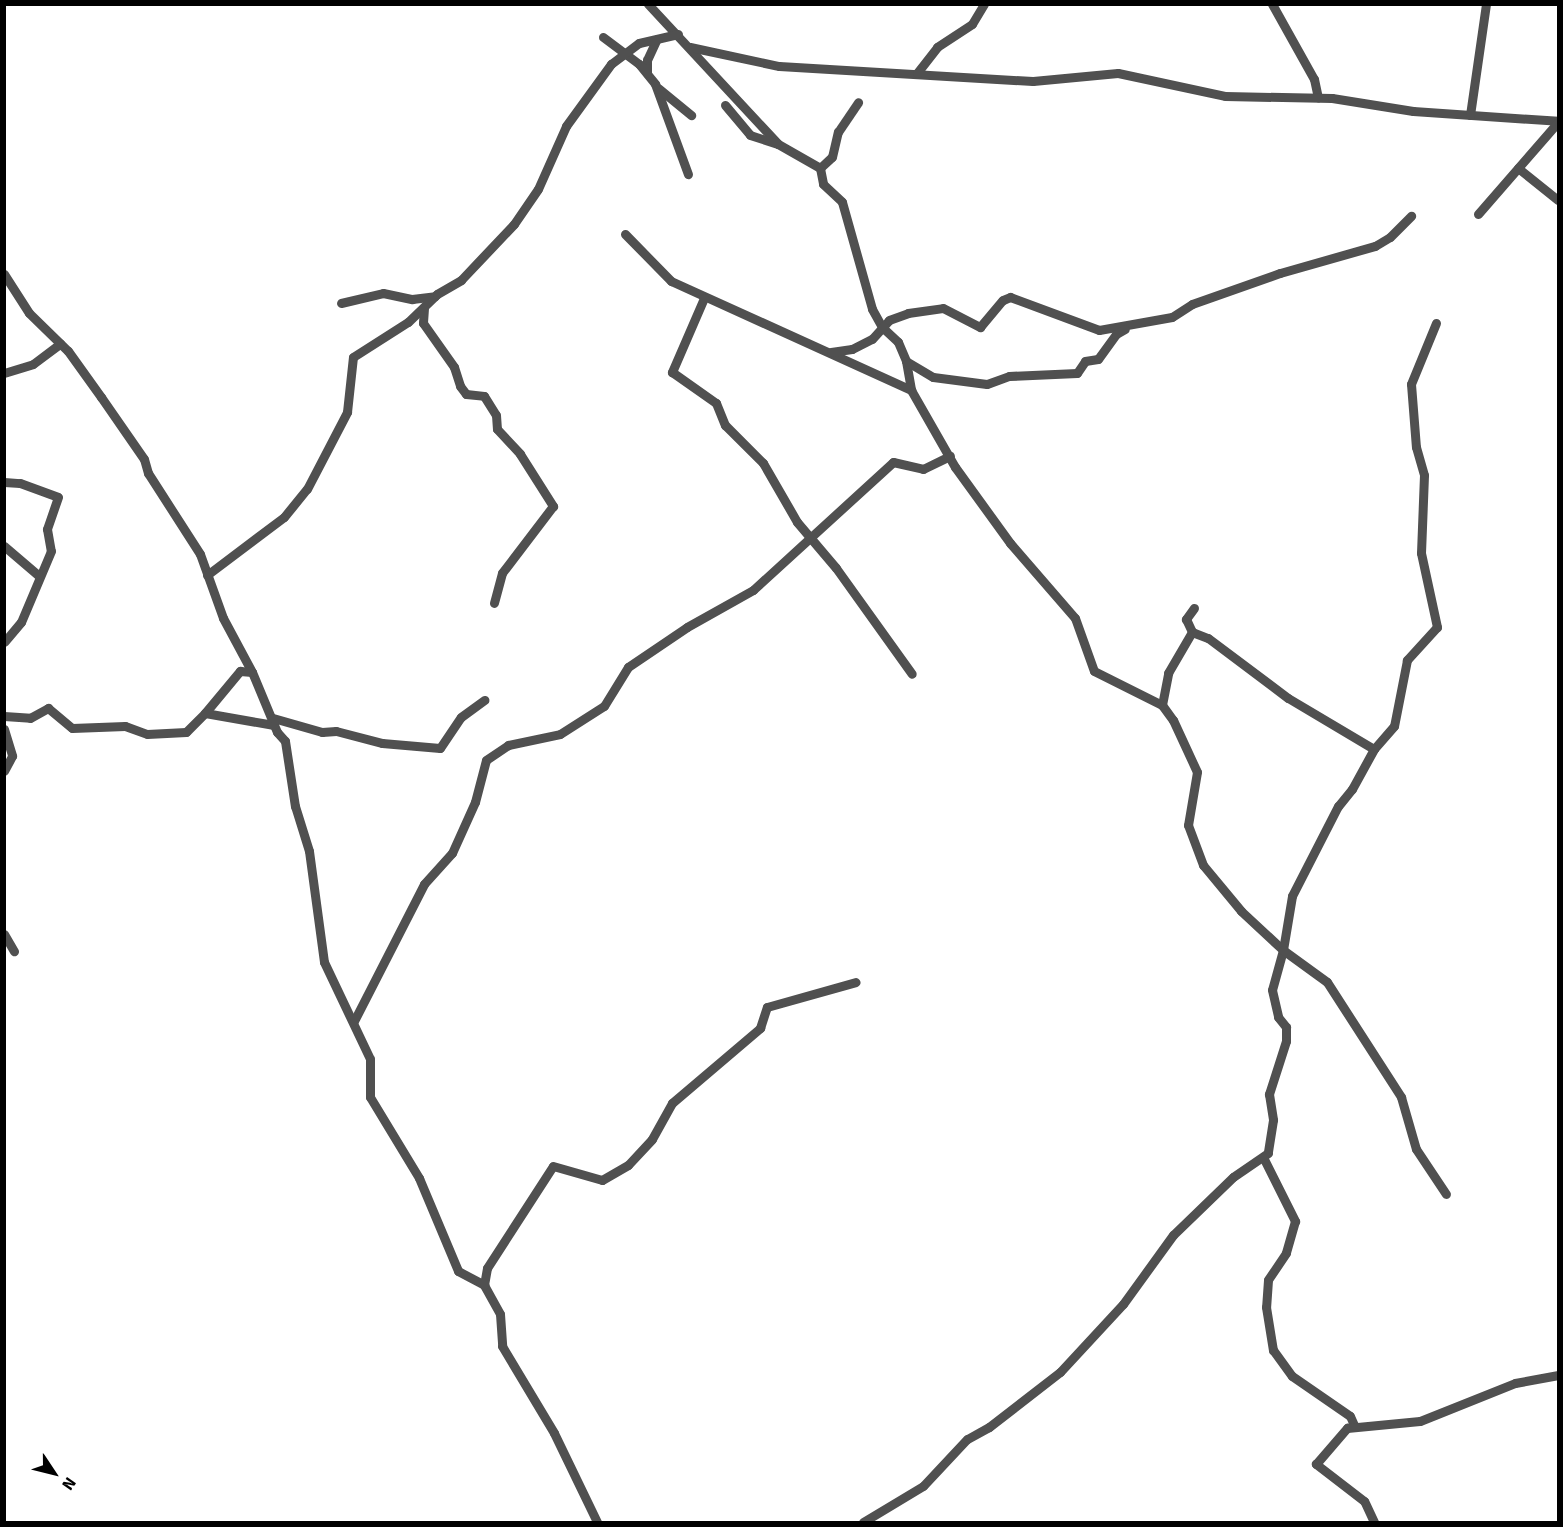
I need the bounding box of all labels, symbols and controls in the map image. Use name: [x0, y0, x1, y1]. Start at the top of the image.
north arrow: [24, 1443, 84, 1503]
text: N: [57, 1473, 80, 1494]

